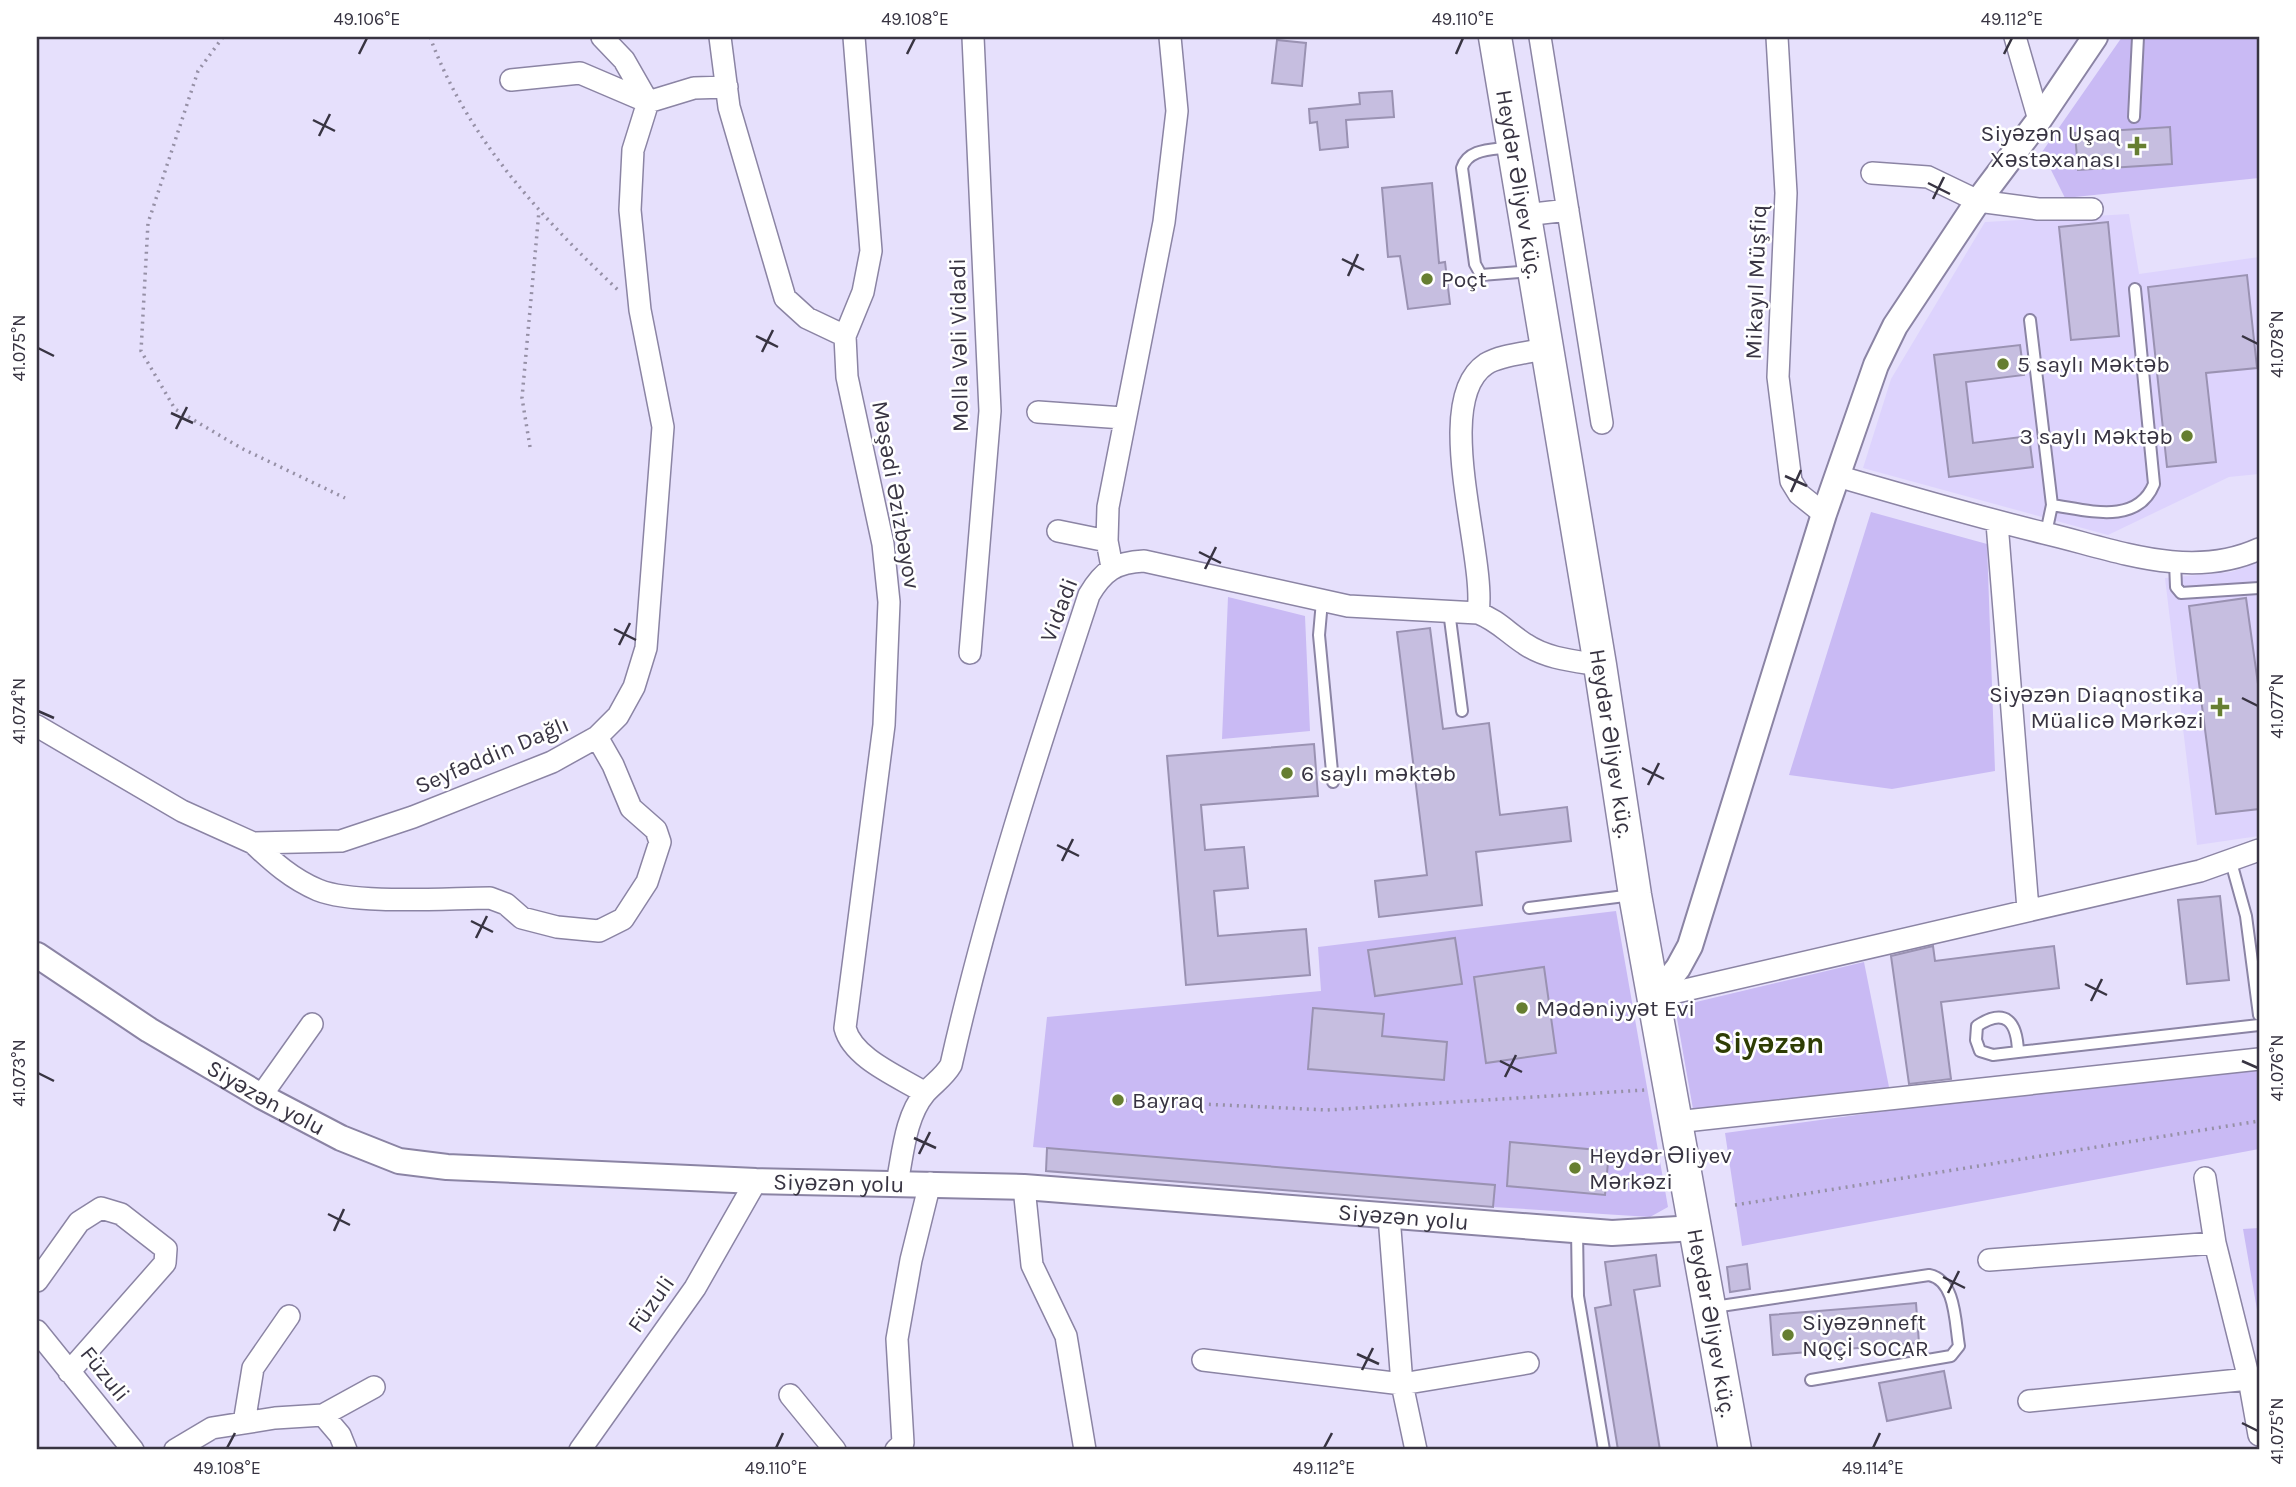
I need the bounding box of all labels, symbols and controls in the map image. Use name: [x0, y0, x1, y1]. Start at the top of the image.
text: 49.106°E: [334, 8, 400, 30]
text: 49.108°E: [881, 8, 949, 30]
text: 49.110°E: [1432, 8, 1494, 30]
text: 49.112°E: [1981, 8, 2043, 30]
street label: Heydər Əliyev küç.: [1490, 87, 1549, 280]
place label: Siyəzən Uşaq Xəstəxanası: [1980, 120, 2121, 173]
marker: Siyəzən Uşaq Xəstəxanası: [2127, 136, 2147, 156]
street label: Mikayıl Müşfiq: [1740, 204, 1772, 360]
street label: Molla Vəli Vidadi: [944, 258, 974, 432]
place label: Poçt: [1441, 266, 1487, 293]
marker: Poçt: [1419, 271, 1435, 287]
text: 41.078°N: [2266, 310, 2288, 378]
text: 41.075°N: [8, 315, 30, 381]
place label: 5 saylı Məktəb: [2017, 351, 2170, 378]
marker: 5 saylı Məktəb: [1995, 356, 2011, 372]
street label: Məşədi Əzizbəyov: [866, 399, 926, 591]
place label: 3 saylı Məktəb: [2019, 423, 2173, 450]
marker: 3 saylı Məktəb: [2179, 428, 2195, 444]
street label: Vidadi: [1034, 574, 1084, 646]
street label: Heydər Əliyev küç.: [1584, 647, 1640, 840]
text: 41.077°N: [2266, 673, 2288, 739]
text: 41.074°N: [8, 678, 30, 744]
place label: Siyəzən Diaqnostika Müalicə Mərkəzi: [1989, 681, 2204, 734]
marker: Siyəzən Diaqnostika Müalicə Mərkəzi: [2210, 697, 2230, 717]
street label: Seyfəddin Dağlı: [411, 710, 573, 800]
place label: 6 saylı məktəb: [1301, 760, 1456, 787]
marker: 6 saylı məktəb: [1279, 765, 1295, 781]
place label: Mədəniyyət Evi: [1536, 995, 1695, 1022]
marker: Mədəniyyət Evi: [1514, 1000, 1530, 1016]
district label: Siyəzən: [1714, 1025, 1824, 1061]
text: 41.076°N: [2266, 1034, 2288, 1102]
text: 41.073°N: [8, 1039, 30, 1107]
street label: Siyəzən yolu: [202, 1054, 330, 1141]
place label: Bayraq: [1132, 1087, 1204, 1114]
marker: Bayraq: [1110, 1092, 1126, 1108]
place label: Heydər Əliyev Mərkəzi: [1589, 1142, 1732, 1195]
marker: Heydər Əliyev Mərkəzi: [1567, 1160, 1583, 1176]
street label: Siyəzən yolu: [773, 1168, 905, 1198]
street label: Siyəzən yolu: [1337, 1198, 1470, 1235]
street label: Heydər Əliyev küç.: [1682, 1226, 1742, 1419]
street label: Füzuli: [622, 1270, 680, 1338]
place label: Siyəzənneft NQÇİ SOCAR: [1802, 1309, 1929, 1362]
marker: Siyəzənneft NQÇİ SOCAR: [1780, 1327, 1796, 1343]
street label: Füzuli: [75, 1341, 135, 1407]
text: 41.075°N: [2266, 1398, 2288, 1464]
text: 49.108°E: [193, 1457, 261, 1479]
text: 49.110°E: [745, 1457, 807, 1479]
text: 49.112°E: [1293, 1457, 1355, 1479]
text: 49.114°E: [1842, 1457, 1904, 1479]

